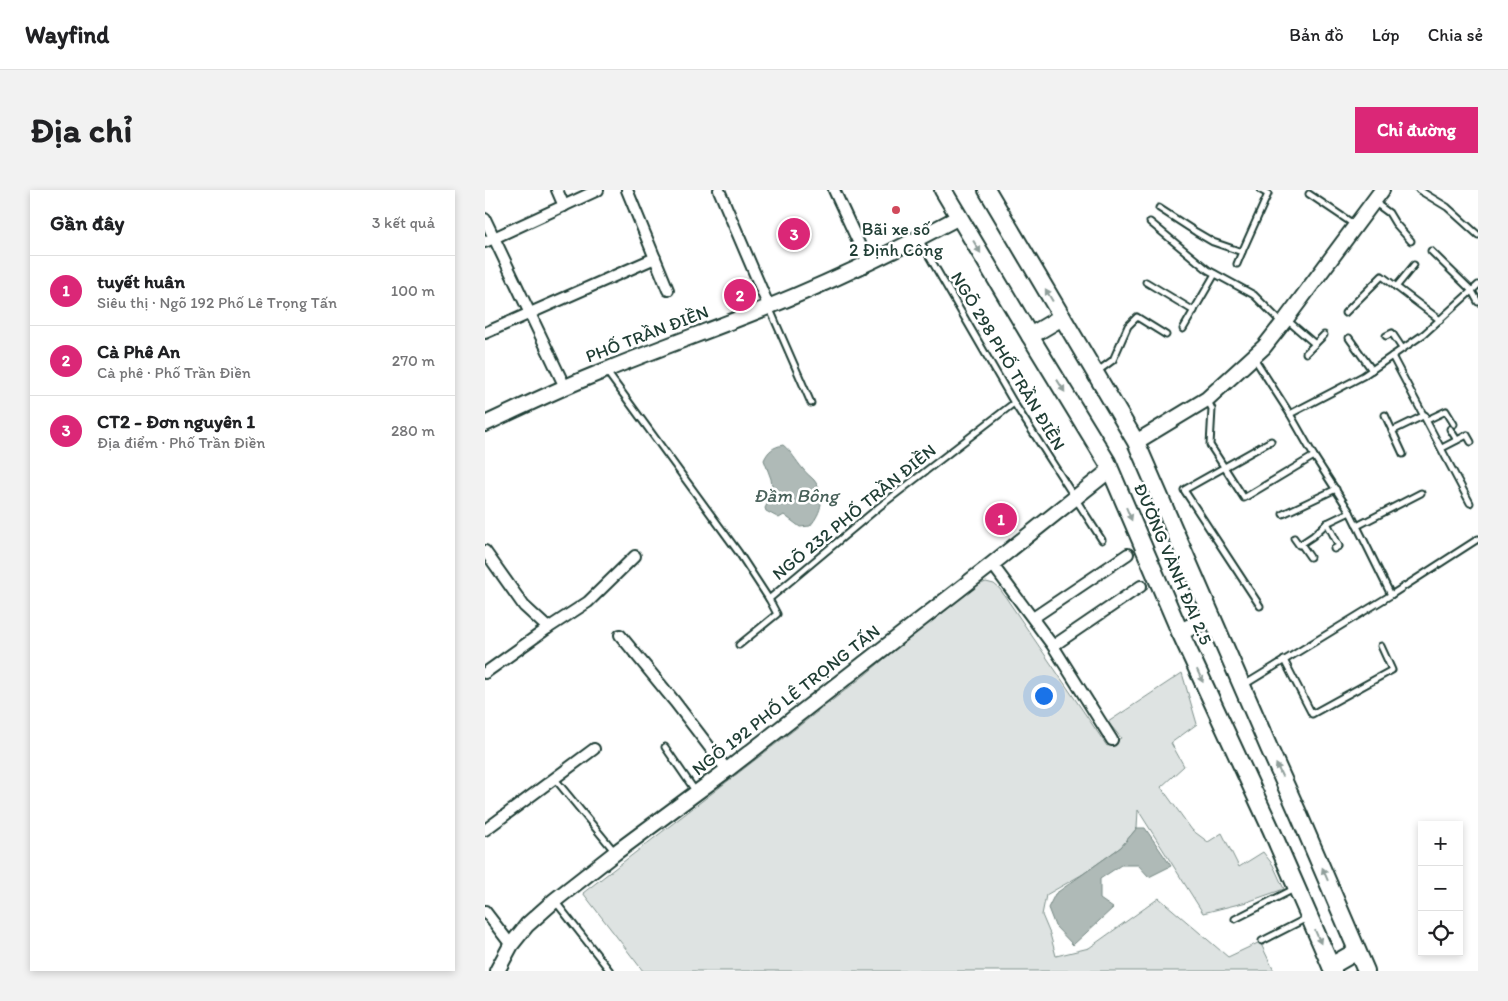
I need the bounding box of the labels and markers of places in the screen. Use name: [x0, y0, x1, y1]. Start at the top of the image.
marker: Bãi xe số 2 Định Công: [890, 204, 902, 216]
pin: 3: [778, 215, 810, 253]
place label: Bãi xe số 2 Định Công: [849, 218, 944, 261]
pin: 2: [724, 276, 756, 314]
pin: 1: [985, 500, 1017, 538]

